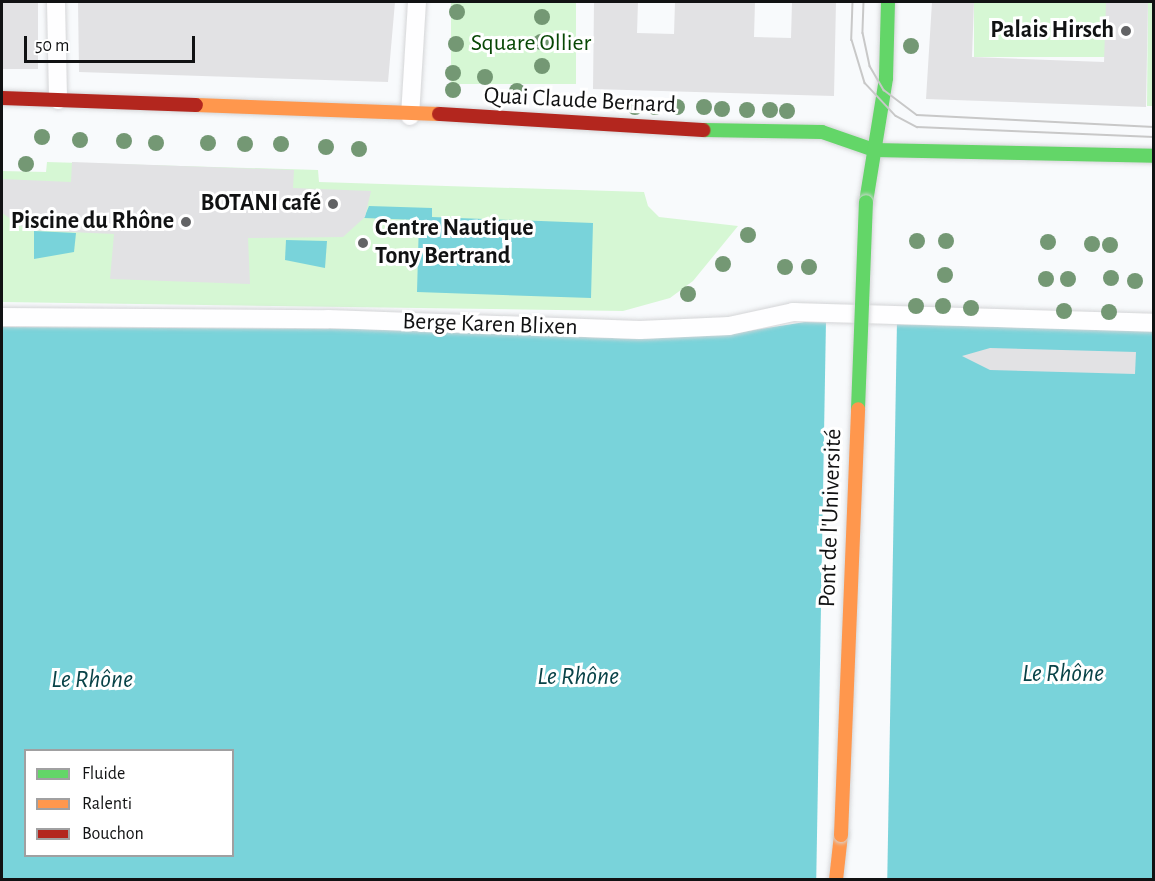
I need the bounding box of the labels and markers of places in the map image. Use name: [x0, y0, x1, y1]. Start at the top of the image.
place label: Palais Hirsch: [990, 17, 1114, 45]
marker: Palais Hirsch: [1119, 24, 1133, 38]
place label: BOTANI café: [200, 190, 321, 218]
marker: BOTANI café: [326, 197, 340, 211]
place label: Piscine du Rhône: [11, 208, 174, 236]
marker: Piscine du Rhône: [179, 215, 193, 229]
place label: Centre Nautique Tony Bertrand: [375, 215, 534, 271]
marker: Centre Nautique Tony Bertrand: [356, 236, 370, 250]

